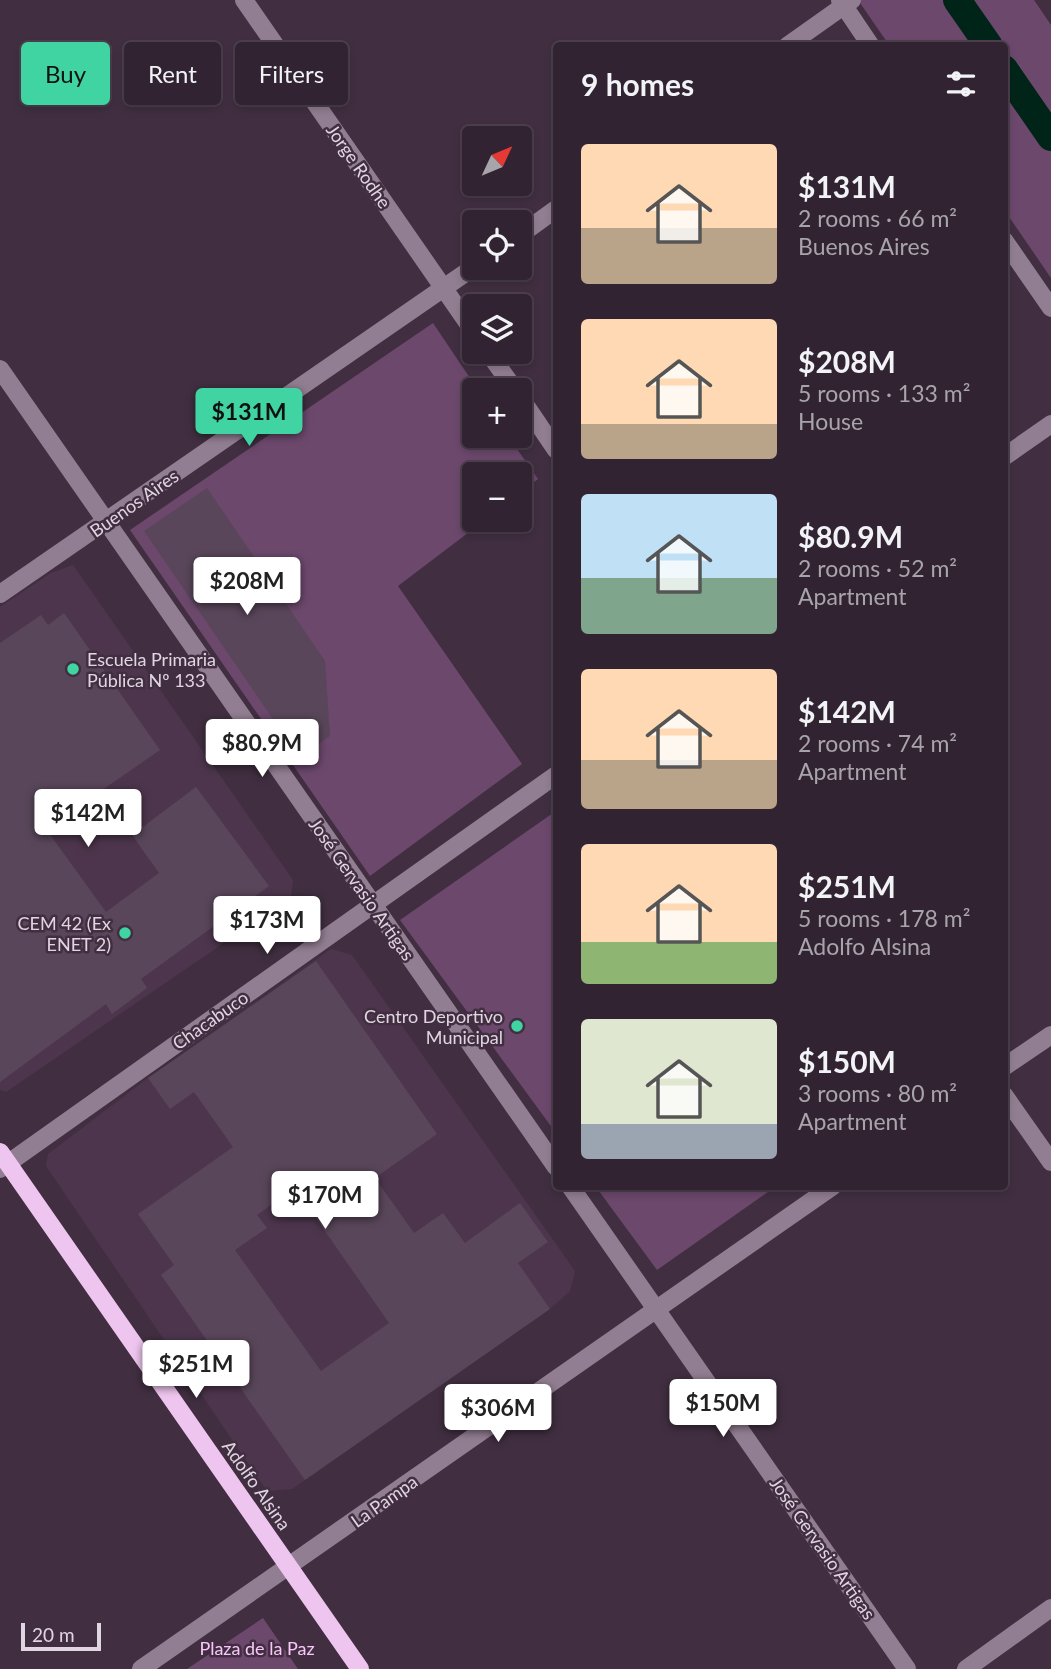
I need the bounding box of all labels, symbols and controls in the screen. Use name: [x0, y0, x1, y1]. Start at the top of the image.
chip: Buy: [21, 42, 110, 105]
chip: Rent: [124, 42, 221, 105]
chip: Filters: [235, 42, 348, 105]
icon: filters: [942, 65, 980, 103]
text: 9 homes: [581, 66, 694, 102]
street label: Jorge Rodhe: [322, 120, 396, 212]
north arrow: [462, 126, 532, 196]
map controls: [462, 126, 532, 532]
text: $131M: [798, 168, 896, 204]
icon: home: [637, 172, 721, 256]
text: 2 rooms · 66 m²: [798, 204, 957, 232]
button: locate: [462, 210, 532, 280]
text: Buenos Aires: [798, 232, 930, 260]
button: layers: [462, 294, 532, 364]
text: $208M: [798, 343, 896, 379]
icon: home: [637, 347, 721, 431]
button: +: [462, 378, 532, 448]
text: 5 rooms · 133 m²: [798, 379, 970, 407]
pin: $131M: [200, 388, 298, 448]
text: $131M: [211, 397, 287, 425]
text: House: [798, 407, 863, 435]
button: −: [462, 462, 532, 532]
street label: Buenos Aires: [86, 464, 183, 542]
text: $80.9M: [798, 518, 903, 554]
icon: home: [637, 522, 721, 606]
text: 2 rooms · 52 m²: [798, 554, 957, 582]
pin: $208M: [198, 558, 296, 617]
text: $208M: [209, 566, 285, 594]
text: Apartment: [798, 582, 906, 610]
place label: Escuela Primaria Pública Nº 133: [87, 648, 216, 691]
marker: Escuela Primaria Pública Nº 133: [65, 661, 81, 677]
text: $142M: [798, 693, 896, 729]
icon: home: [637, 697, 721, 781]
pin: $80.9M: [205, 720, 319, 779]
text: $80.9M: [222, 728, 302, 756]
text: 2 rooms · 74 m²: [798, 729, 957, 757]
text: Apartment: [798, 757, 906, 785]
pin: $142M: [39, 790, 137, 849]
text: $142M: [50, 798, 126, 826]
street label: José Gervasio Artigas: [305, 814, 420, 965]
text: $251M: [798, 868, 896, 904]
icon: home: [637, 872, 721, 956]
pin: $173M: [218, 897, 316, 956]
text: 5 rooms · 178 m²: [798, 904, 970, 932]
text: $173M: [229, 905, 305, 933]
place label: CEM 42 (Ex ENET 2): [18, 912, 111, 955]
marker: CEM 42 (Ex ENET 2): [117, 925, 133, 941]
text: Adolfo Alsina: [798, 932, 931, 960]
street label: Chacabuco: [168, 986, 252, 1054]
place label: Centro Deportivo Municipal: [364, 1005, 503, 1048]
marker: Centro Deportivo Municipal: [509, 1018, 525, 1034]
text: $150M: [798, 1043, 896, 1079]
icon: home: [637, 1047, 721, 1131]
text: 3 rooms · 80 m²: [798, 1079, 957, 1107]
text: Apartment: [798, 1107, 906, 1135]
pin: $170M: [276, 1172, 374, 1231]
text: $170M: [287, 1180, 363, 1208]
pin: $251M: [147, 1340, 245, 1400]
text: $251M: [158, 1349, 234, 1377]
pin: $150M: [674, 1380, 772, 1439]
pin: $306M: [449, 1384, 547, 1444]
text: $150M: [685, 1388, 761, 1416]
text: $306M: [460, 1393, 536, 1421]
street label: Adolfo Alsina: [218, 1436, 296, 1534]
street label: La Pampa: [347, 1470, 421, 1532]
street label: José Gervasio Artigas: [766, 1473, 881, 1624]
scale bar: [21, 1620, 102, 1652]
text: 20 m: [32, 1623, 75, 1646]
park label: Plaza de la Paz: [199, 1637, 315, 1659]

